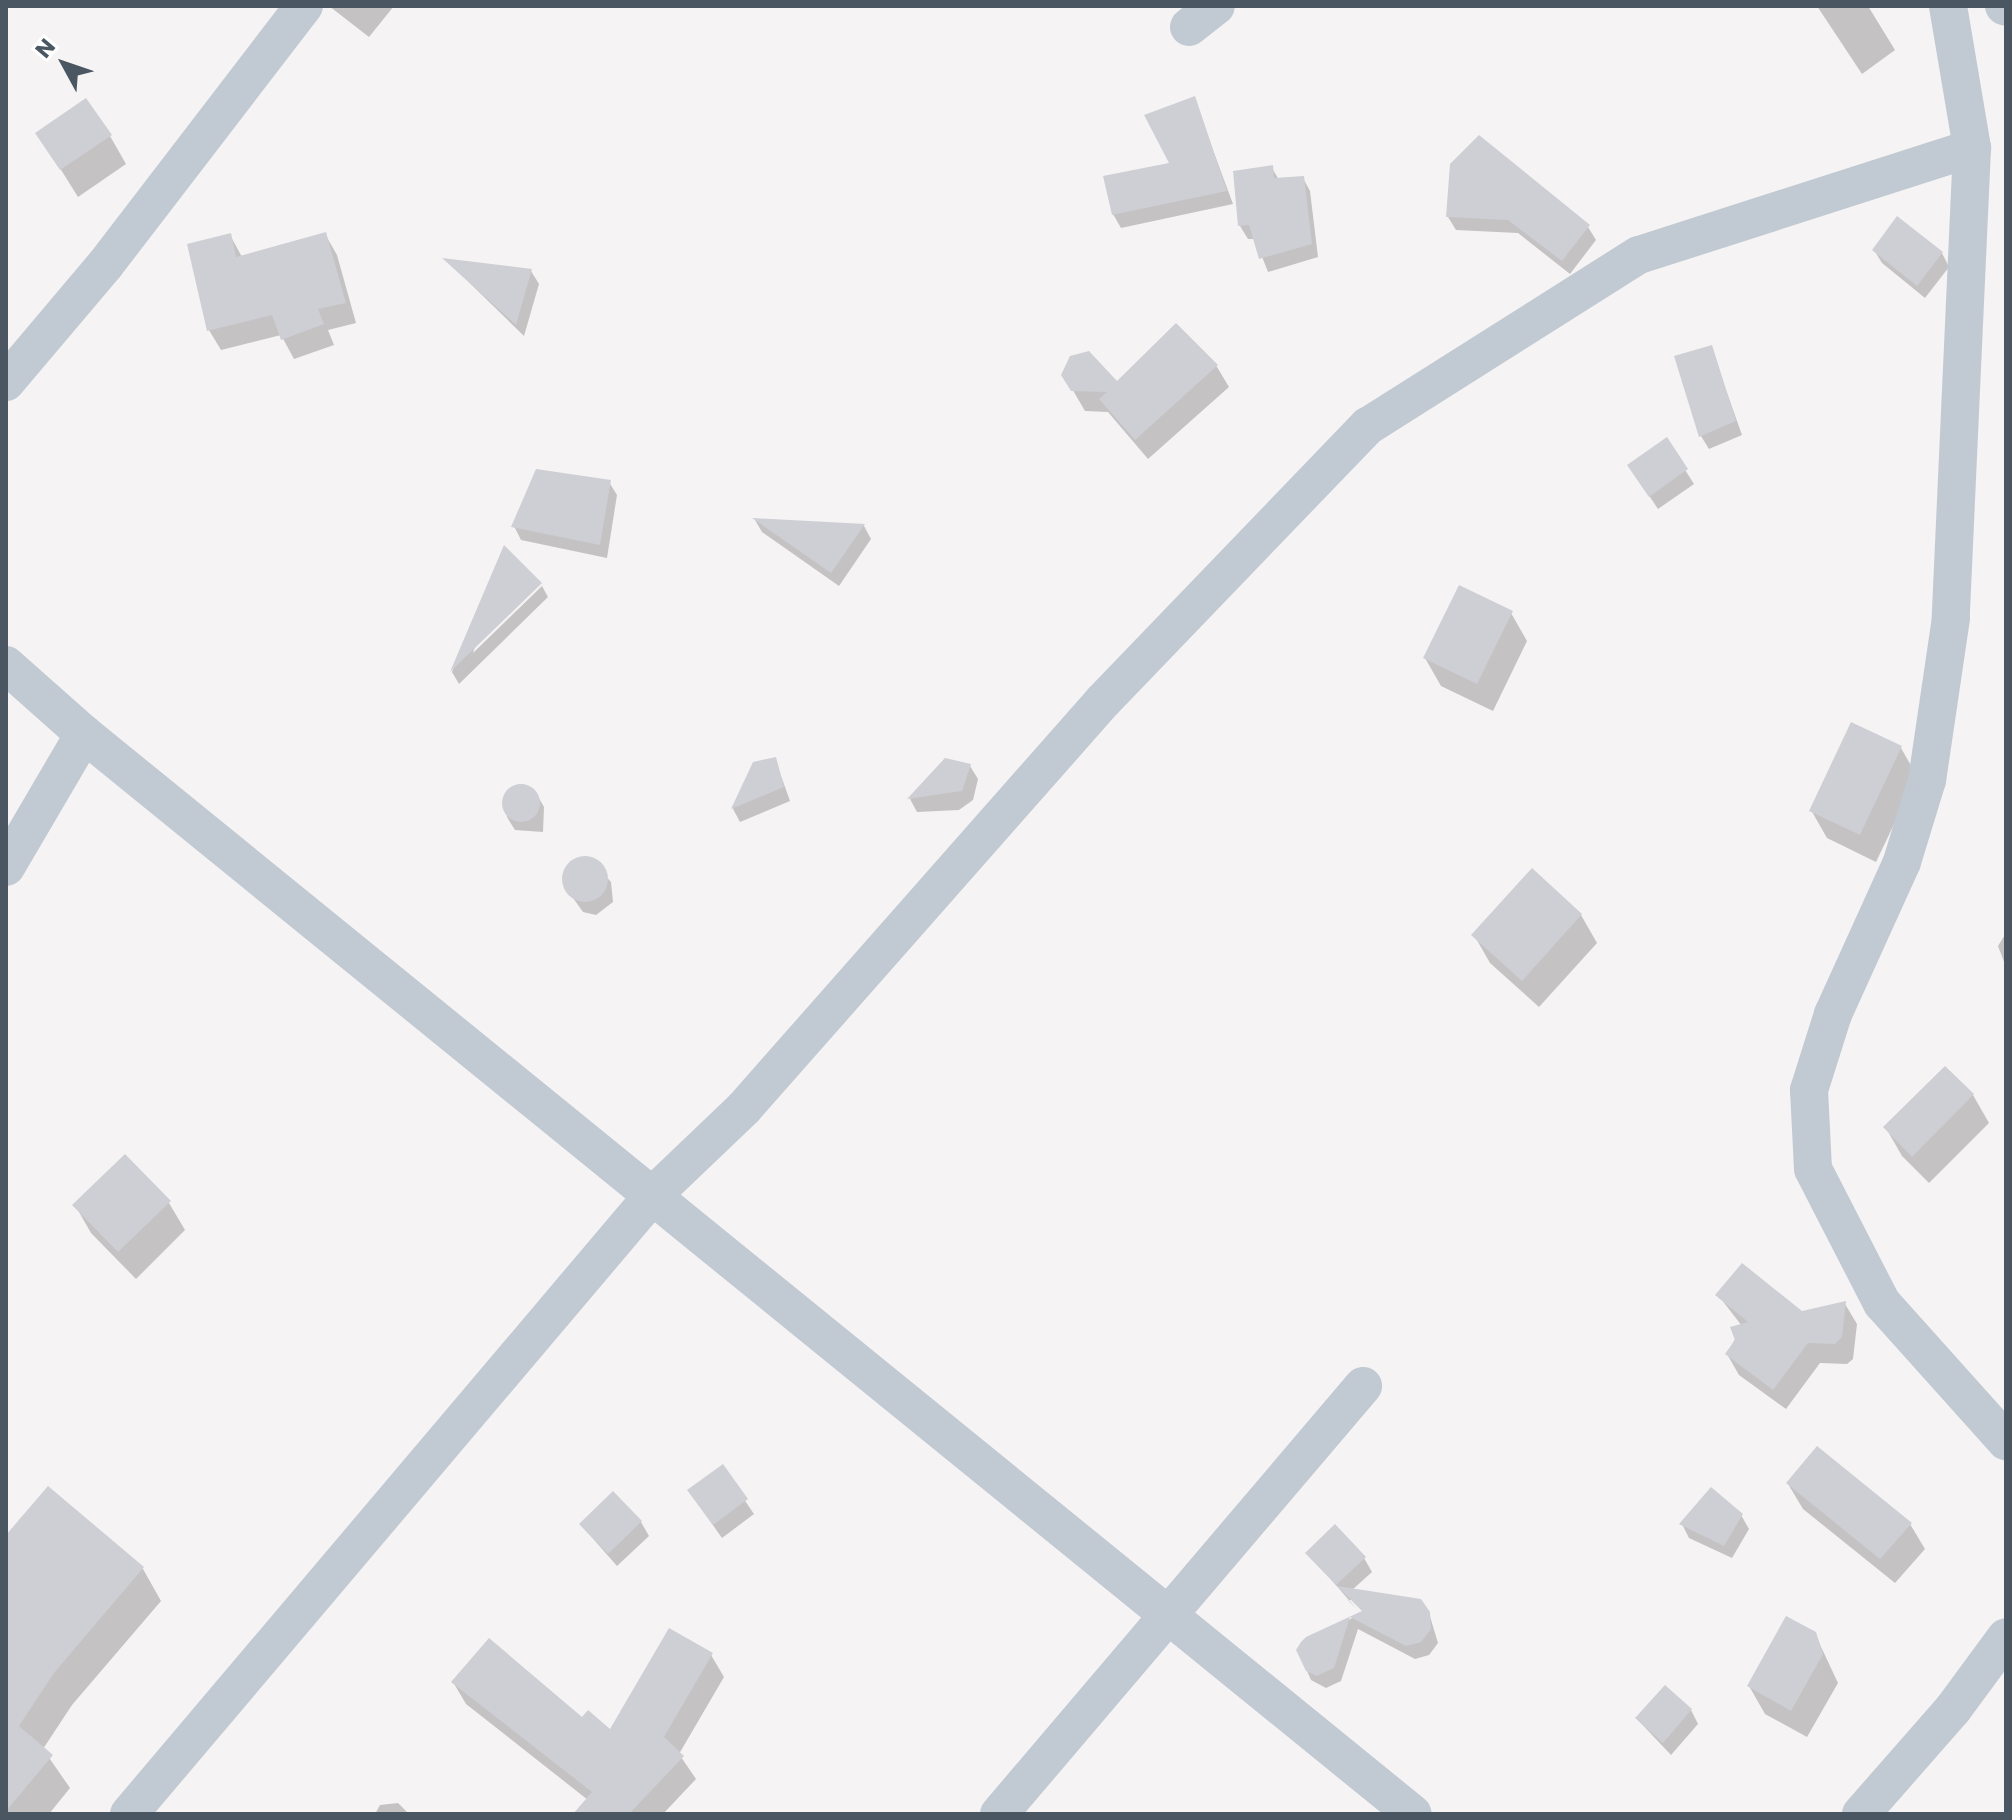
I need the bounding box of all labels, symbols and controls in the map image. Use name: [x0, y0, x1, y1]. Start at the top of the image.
north arrow: [24, 24, 104, 104]
text: N: [28, 32, 62, 65]

